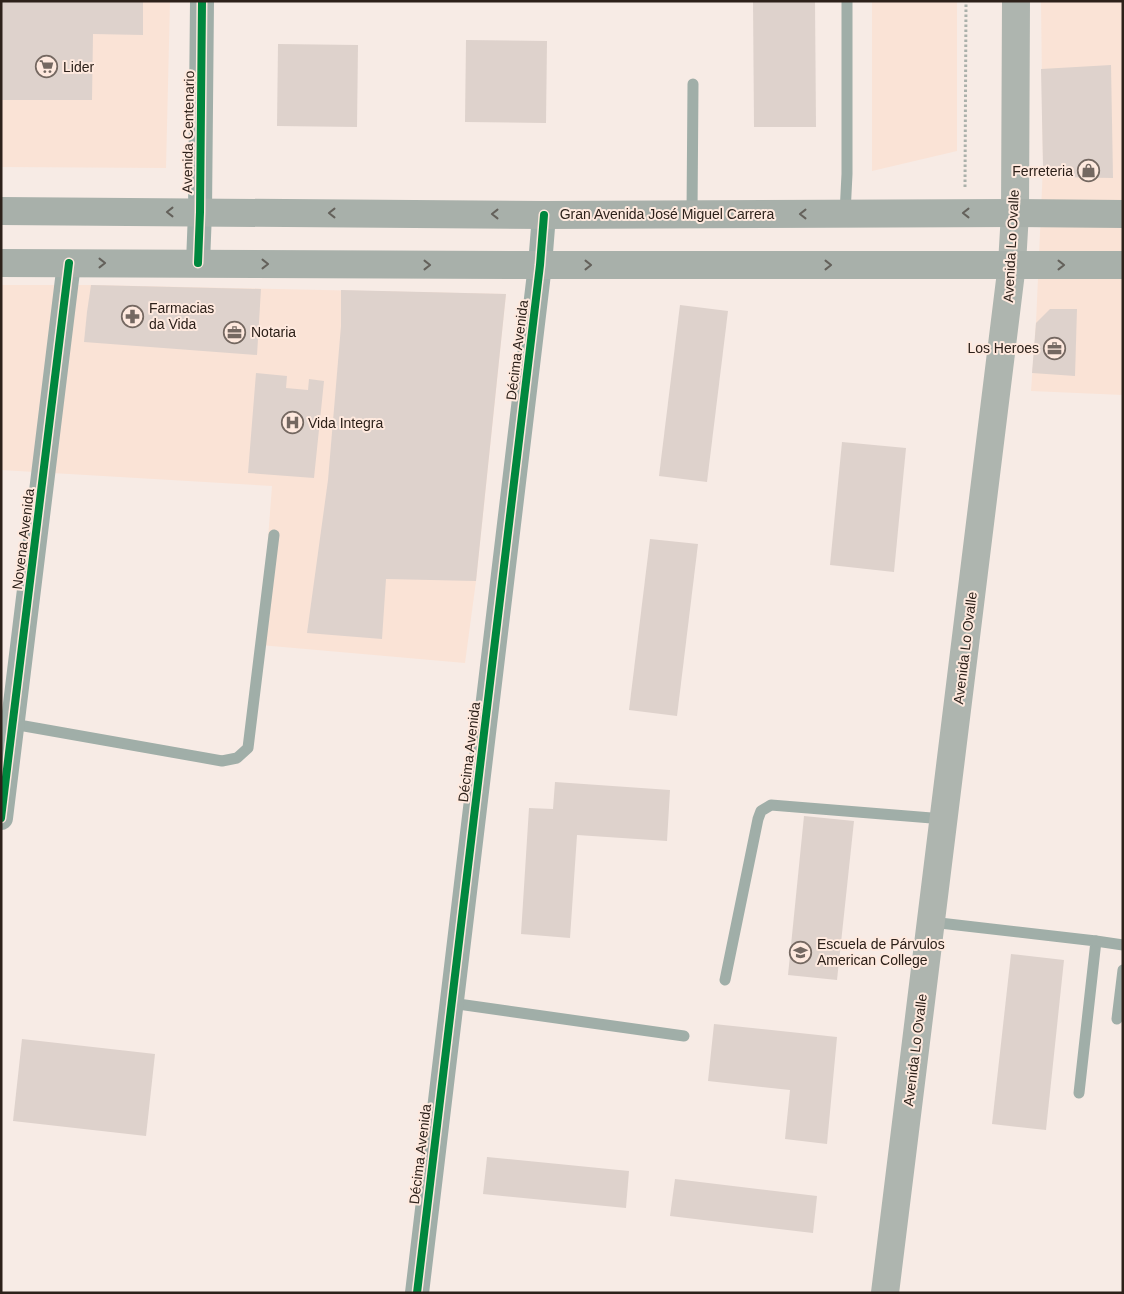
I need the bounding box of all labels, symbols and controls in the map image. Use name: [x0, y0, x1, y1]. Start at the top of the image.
supermarket icon: Lider: [35, 55, 59, 79]
place label: Lider: [63, 59, 94, 75]
street label: Avenida Centenario: [179, 70, 197, 193]
shop icon: Ferreteria: [1077, 159, 1101, 183]
place label: Ferreteria: [1012, 163, 1073, 179]
street label: Avenida Lo Ovalle: [1000, 189, 1022, 303]
street label: Gran Avenida José Miguel Carrera: [560, 206, 774, 222]
one-way arrow: [166, 207, 174, 217]
one-way arrow: [328, 208, 336, 218]
one-way arrow: [962, 208, 970, 218]
one-way arrow: [491, 209, 498, 219]
one-way arrow: [799, 209, 807, 219]
one-way arrow: [99, 258, 107, 268]
one-way arrow: [262, 259, 269, 269]
one-way arrow: [1057, 259, 1065, 270]
one-way arrow: [424, 260, 432, 270]
one-way arrow: [585, 260, 593, 270]
one-way arrow: [824, 260, 832, 270]
street label: Décima Avenida: [503, 299, 531, 401]
place label: Farmacias da Vida: [149, 300, 214, 332]
pharmacy icon: Farmacias da Vida: [121, 304, 145, 328]
office icon: Notaria: [223, 320, 247, 344]
place label: Notaria: [251, 324, 296, 340]
office icon: Los Heroes: [1043, 336, 1067, 360]
place label: Los Heroes: [967, 340, 1039, 356]
hospital icon: Vida Integra: [280, 411, 304, 435]
place label: Vida Integra: [308, 415, 383, 431]
street label: Novena Avenida: [9, 487, 37, 590]
street label: Avenida Lo Ovalle: [950, 591, 980, 705]
street label: Décima Avenida: [455, 701, 483, 803]
place label: Escuela de Párvulos American College: [817, 936, 945, 968]
school or university icon: Escuela de Párvulos American College: [789, 940, 813, 964]
street label: Avenida Lo Ovalle: [900, 993, 930, 1107]
street label: Décima Avenida: [406, 1103, 434, 1205]

